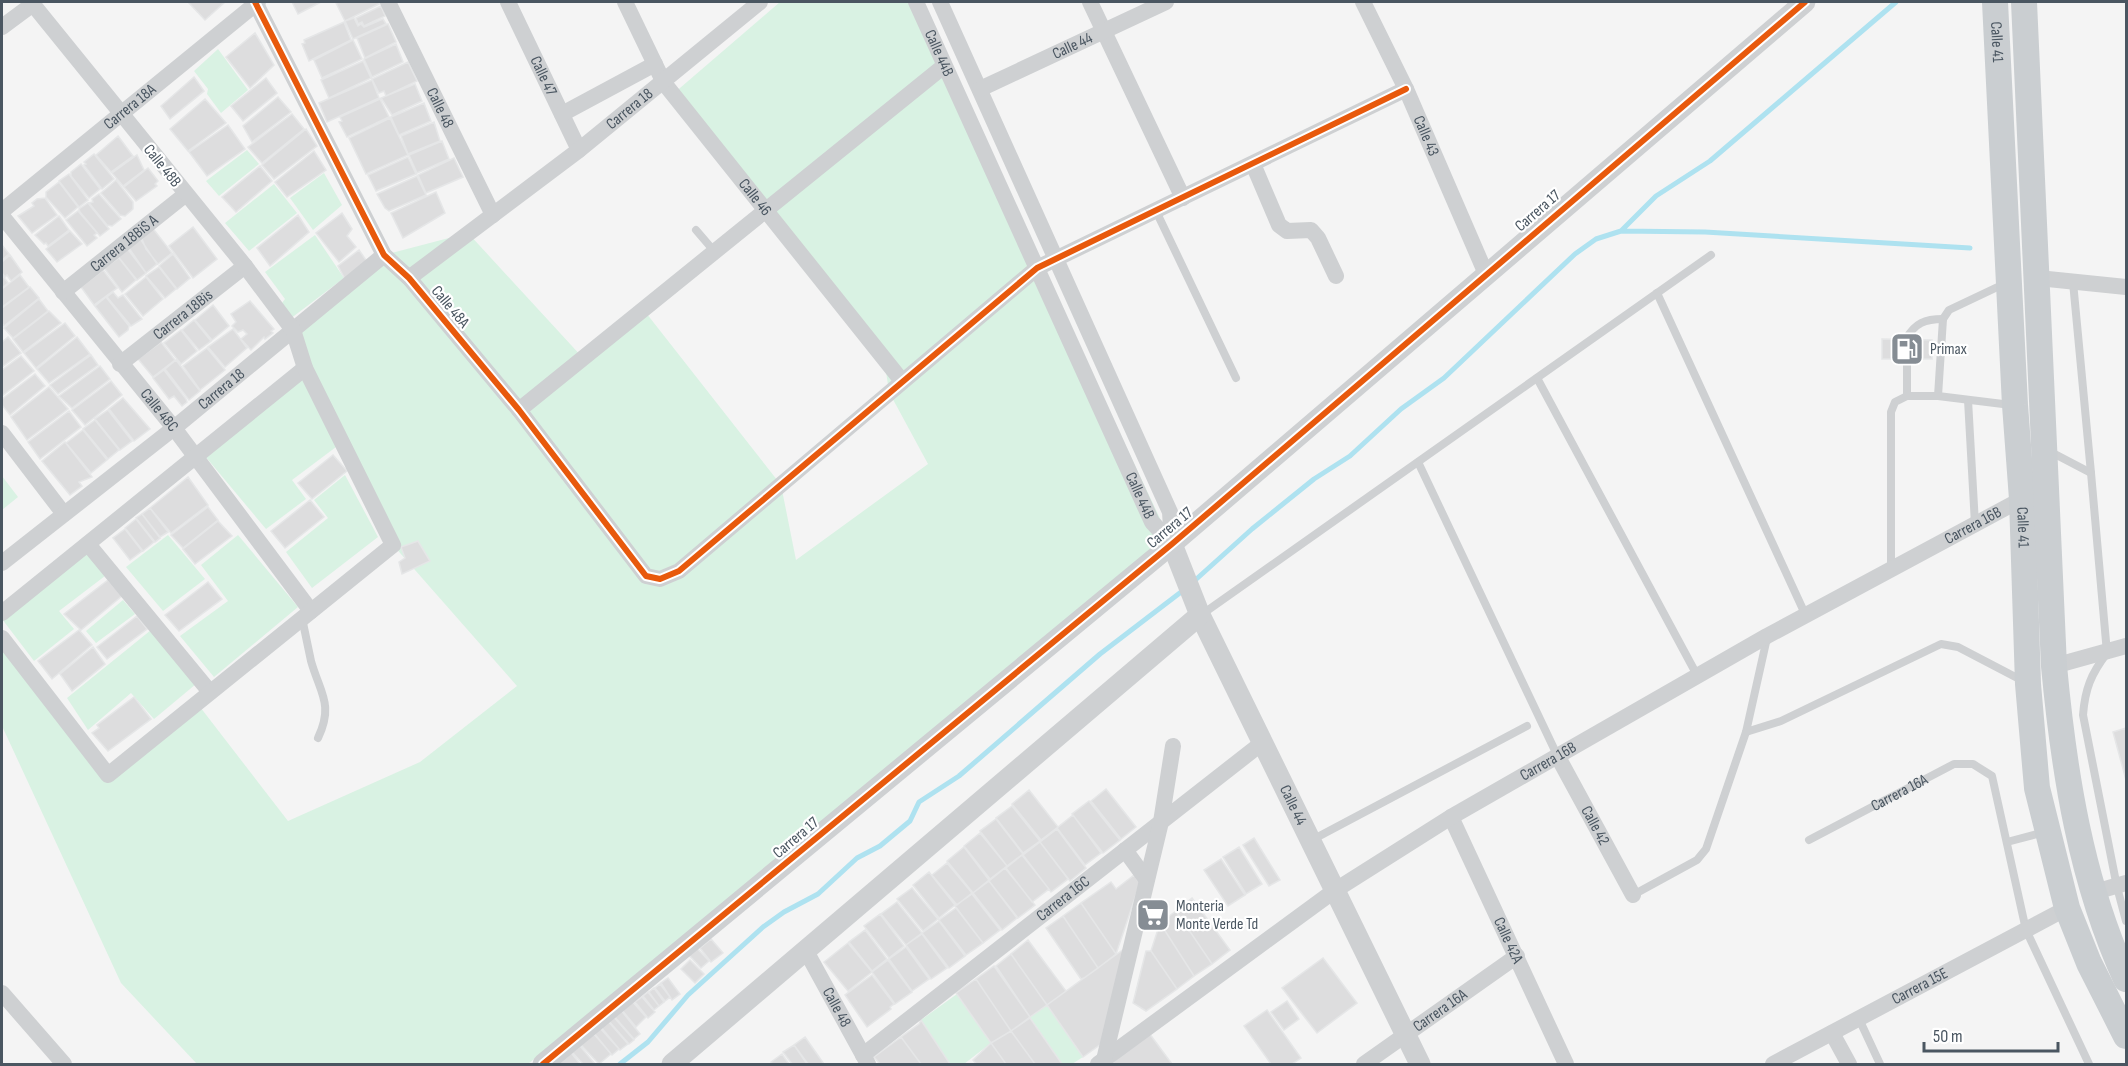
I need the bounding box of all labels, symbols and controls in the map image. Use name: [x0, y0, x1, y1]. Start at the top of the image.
street label: Calle 41: [1986, 21, 2008, 63]
street label: Calle 44B: [920, 27, 958, 79]
street label: Calle 44: [1049, 28, 1096, 63]
street label: Calle 47: [526, 53, 561, 99]
street label: Carrera 18A: [100, 80, 160, 133]
street label: Carrera 18: [602, 84, 657, 133]
street label: Calle 48: [422, 85, 458, 131]
street label: Calle 43: [1409, 113, 1443, 159]
street label: Calle 48B: [139, 141, 185, 191]
street label: Calle 46: [735, 175, 776, 220]
street label: Carrera 17: [1511, 186, 1565, 236]
street label: Carrera 18BiS A: [86, 211, 162, 276]
street label: Calle 48A: [427, 282, 473, 332]
street label: Carrera 18Bis: [149, 285, 217, 344]
fuel station icon: Primax: [1889, 331, 1925, 367]
place label: Primax: [1930, 340, 1967, 359]
street label: Carrera 18: [194, 364, 249, 414]
street label: Calle 48C: [136, 385, 183, 436]
street label: Calle 44B: [1121, 469, 1159, 522]
street label: Carrera 16B: [1941, 502, 2005, 548]
street label: Carrera 17: [1143, 503, 1197, 553]
street label: Calle 41: [2013, 506, 2033, 548]
street label: Carrera 16B: [1517, 738, 1580, 785]
street label: Carrera 16A: [1868, 770, 1931, 815]
street label: Calle 44: [1275, 782, 1311, 828]
street label: Calle 42: [1577, 803, 1614, 849]
street label: Carrera 17: [769, 813, 823, 863]
street label: Carrera 16C: [1033, 872, 1094, 925]
supermarket icon: Monteria Monte Verde Td: [1135, 897, 1171, 933]
place label: Monteria Monte Verde Td: [1176, 897, 1258, 934]
street label: Calle 42A: [1489, 914, 1527, 967]
street label: Carrera 15E: [1888, 964, 1951, 1009]
street label: Calle 48: [818, 984, 855, 1030]
street label: Carrera 16A: [1409, 985, 1471, 1036]
scale bar: [1924, 1015, 2058, 1053]
text: 50 m: [1933, 1026, 1963, 1047]

